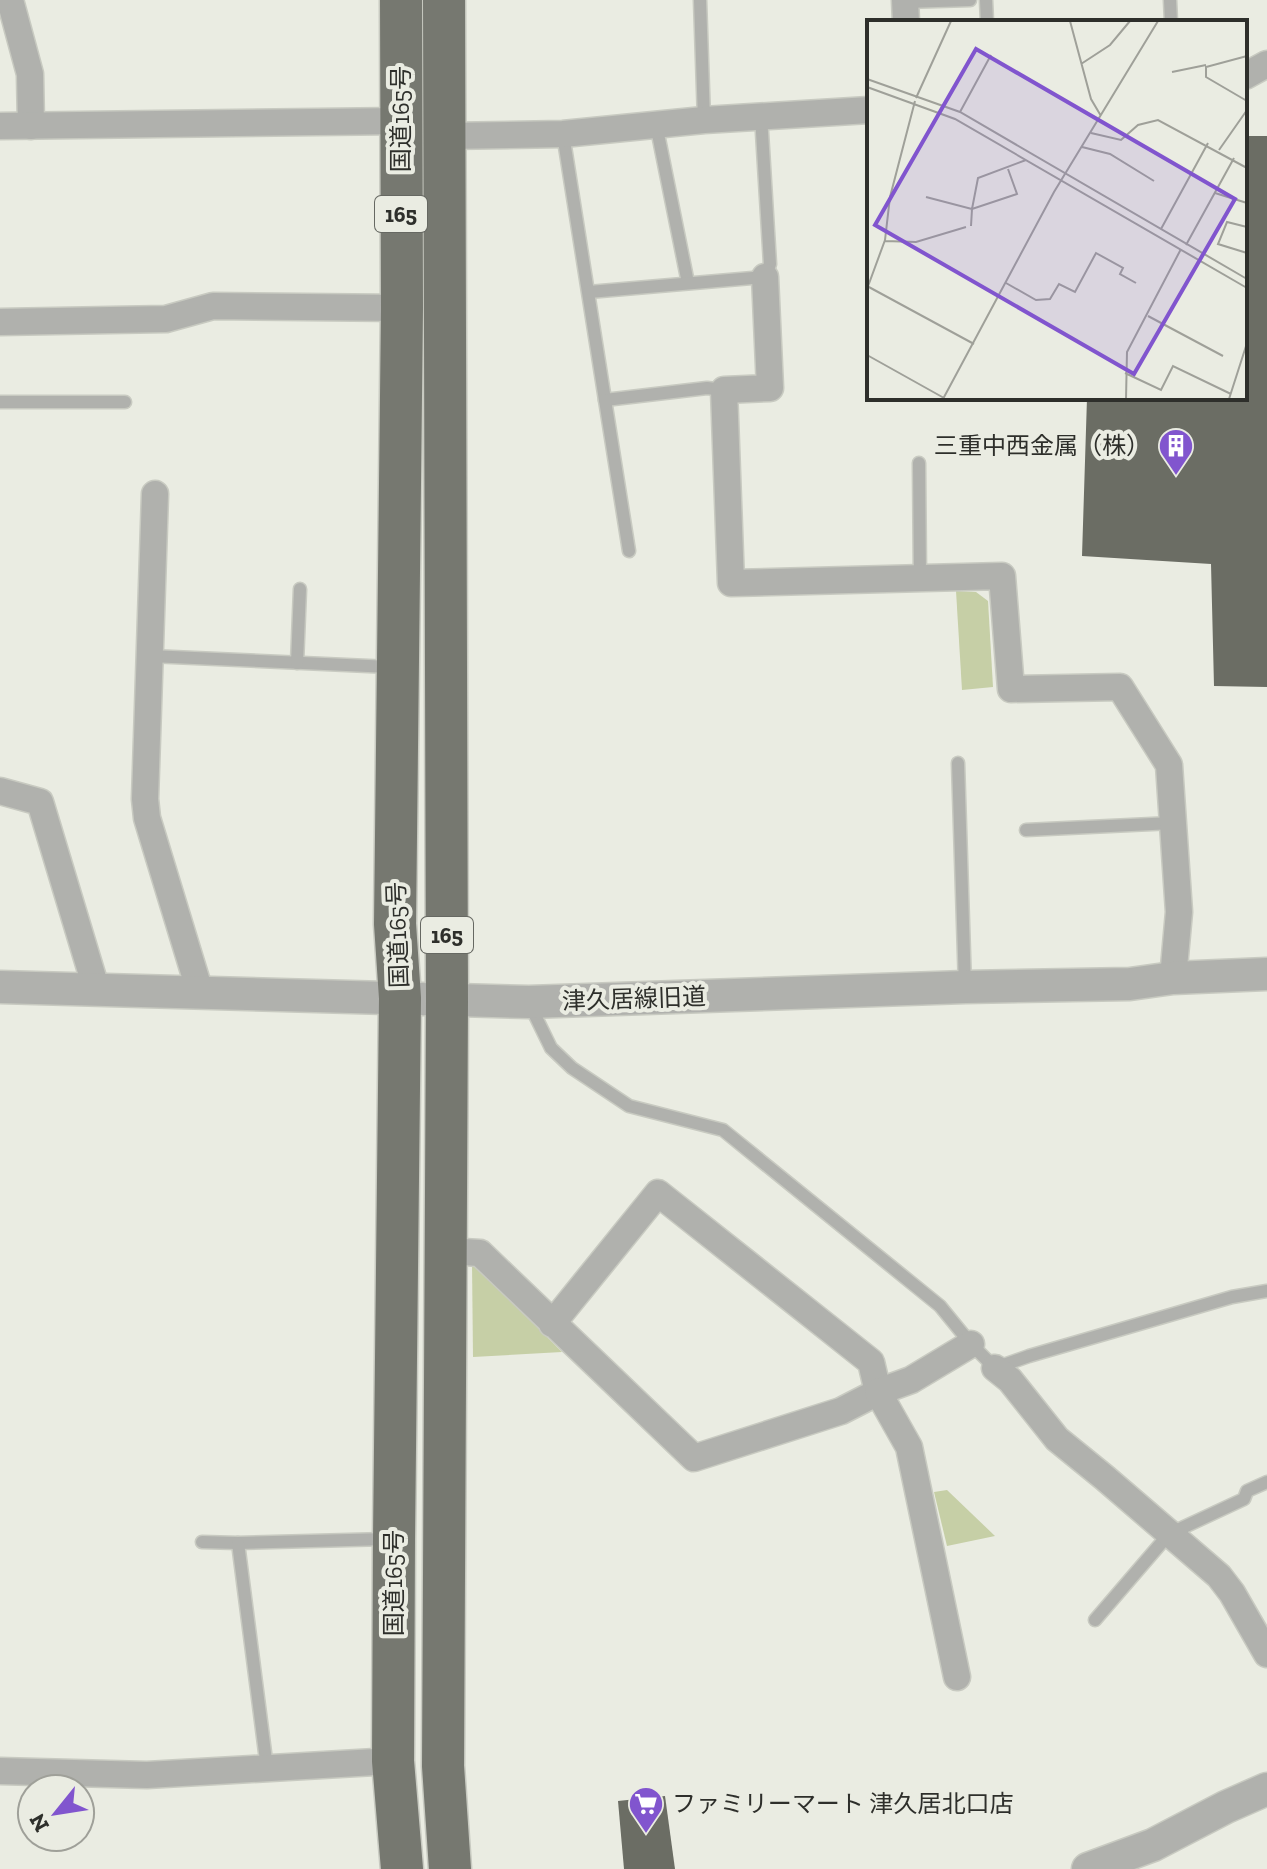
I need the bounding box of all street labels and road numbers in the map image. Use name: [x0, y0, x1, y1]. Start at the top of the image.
street label: 国道165号: [386, 66, 415, 172]
road number: 165: [375, 196, 427, 232]
street label: 国道165号: [381, 881, 414, 989]
road number: 165: [421, 917, 473, 953]
street label: 津久居線旧道: [562, 981, 706, 1016]
street label: 国道165号: [379, 1530, 408, 1636]

